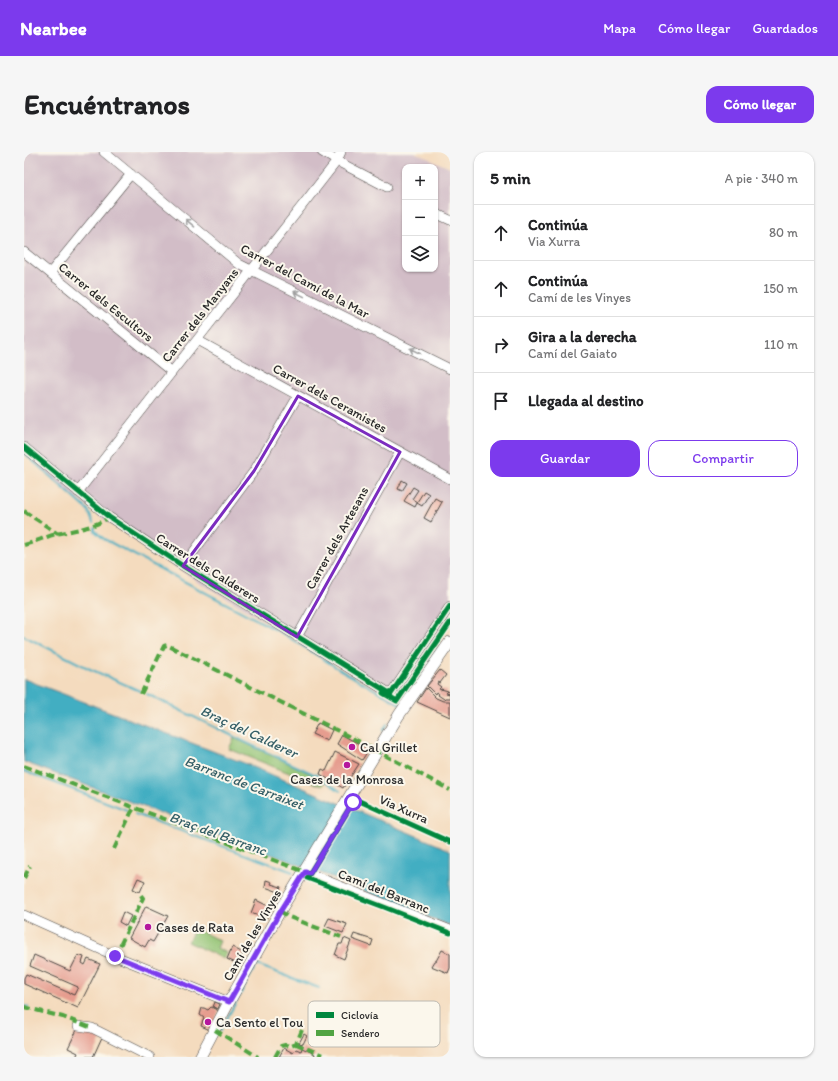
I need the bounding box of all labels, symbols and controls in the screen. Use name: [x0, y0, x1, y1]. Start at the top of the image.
text: Nearbee: [20, 17, 87, 40]
text: Mapa: [603, 20, 636, 37]
text: Cómo llegar: [658, 20, 730, 37]
text: Guardados: [752, 20, 818, 37]
button: Cómo llegar: [706, 86, 814, 123]
text: Encuéntranos: [24, 87, 190, 121]
map controls: [402, 164, 438, 272]
button: +: [402, 164, 438, 200]
text: 5 min: [490, 168, 530, 188]
text: A pie · 340 m: [725, 171, 798, 186]
button: −: [402, 200, 438, 236]
text: Continúa: [528, 216, 588, 234]
one-way arrow: [185, 219, 196, 228]
icon: ahead: [490, 222, 512, 244]
text: 80 m: [769, 225, 798, 240]
text: Via Xurra: [528, 234, 580, 249]
button: layers: [402, 236, 438, 272]
street label: Carrer del Camí de la Mar: [238, 241, 373, 322]
street label: Carrer dels Escultors: [56, 259, 156, 345]
street label: Carrer dels Manyans: [159, 265, 242, 365]
text: Continúa: [528, 272, 588, 290]
icon: ahead: [490, 278, 512, 300]
text: 150 m: [763, 281, 798, 296]
one-way arrow: [293, 290, 305, 297]
text: Camí de les Vinyes: [528, 290, 631, 305]
text: Gira a la derecha: [528, 328, 637, 346]
icon: right: [490, 334, 512, 356]
text: 110 m: [764, 337, 798, 352]
text: Camí del Gaiato: [528, 346, 617, 361]
one-way arrow: [409, 347, 421, 355]
street label: Carrer dels Ceramistes: [270, 360, 390, 436]
icon: arrive: [490, 390, 512, 412]
text: Llegada al destino: [528, 392, 644, 410]
button: Guardar: [490, 440, 640, 477]
button: Compartir: [648, 440, 798, 477]
street label: Carrer dels Artesans: [302, 484, 372, 592]
street label: Carrer dels Calderers: [153, 530, 263, 606]
water label: Braç del Calderer: [198, 702, 301, 763]
place label: Cal Grillet: [360, 740, 418, 755]
marker: Cal Grillet: [347, 742, 357, 752]
water label: Barranc de Carraixet: [182, 753, 307, 814]
marker: Cases de la Monrosa: [342, 760, 352, 770]
place label: Cases de la Monrosa: [290, 772, 404, 787]
street label: Via Xurra: [377, 792, 431, 827]
route start: [344, 793, 362, 811]
water label: Braç del Barranc: [167, 809, 269, 860]
street label: Camí del Barranc: [336, 866, 432, 916]
street label: Camí de les Vinyes: [220, 886, 284, 983]
place label: Cases de Rata: [156, 920, 235, 935]
marker: Cases de Rata: [143, 922, 153, 932]
route end: [106, 947, 124, 965]
legend: [308, 1001, 440, 1047]
text: Ciclovía: [341, 1009, 379, 1022]
place label: Ca Sento el Tou: [216, 1015, 303, 1030]
marker: Ca Sento el Tou: [203, 1017, 213, 1027]
text: Sendero: [341, 1027, 380, 1040]

